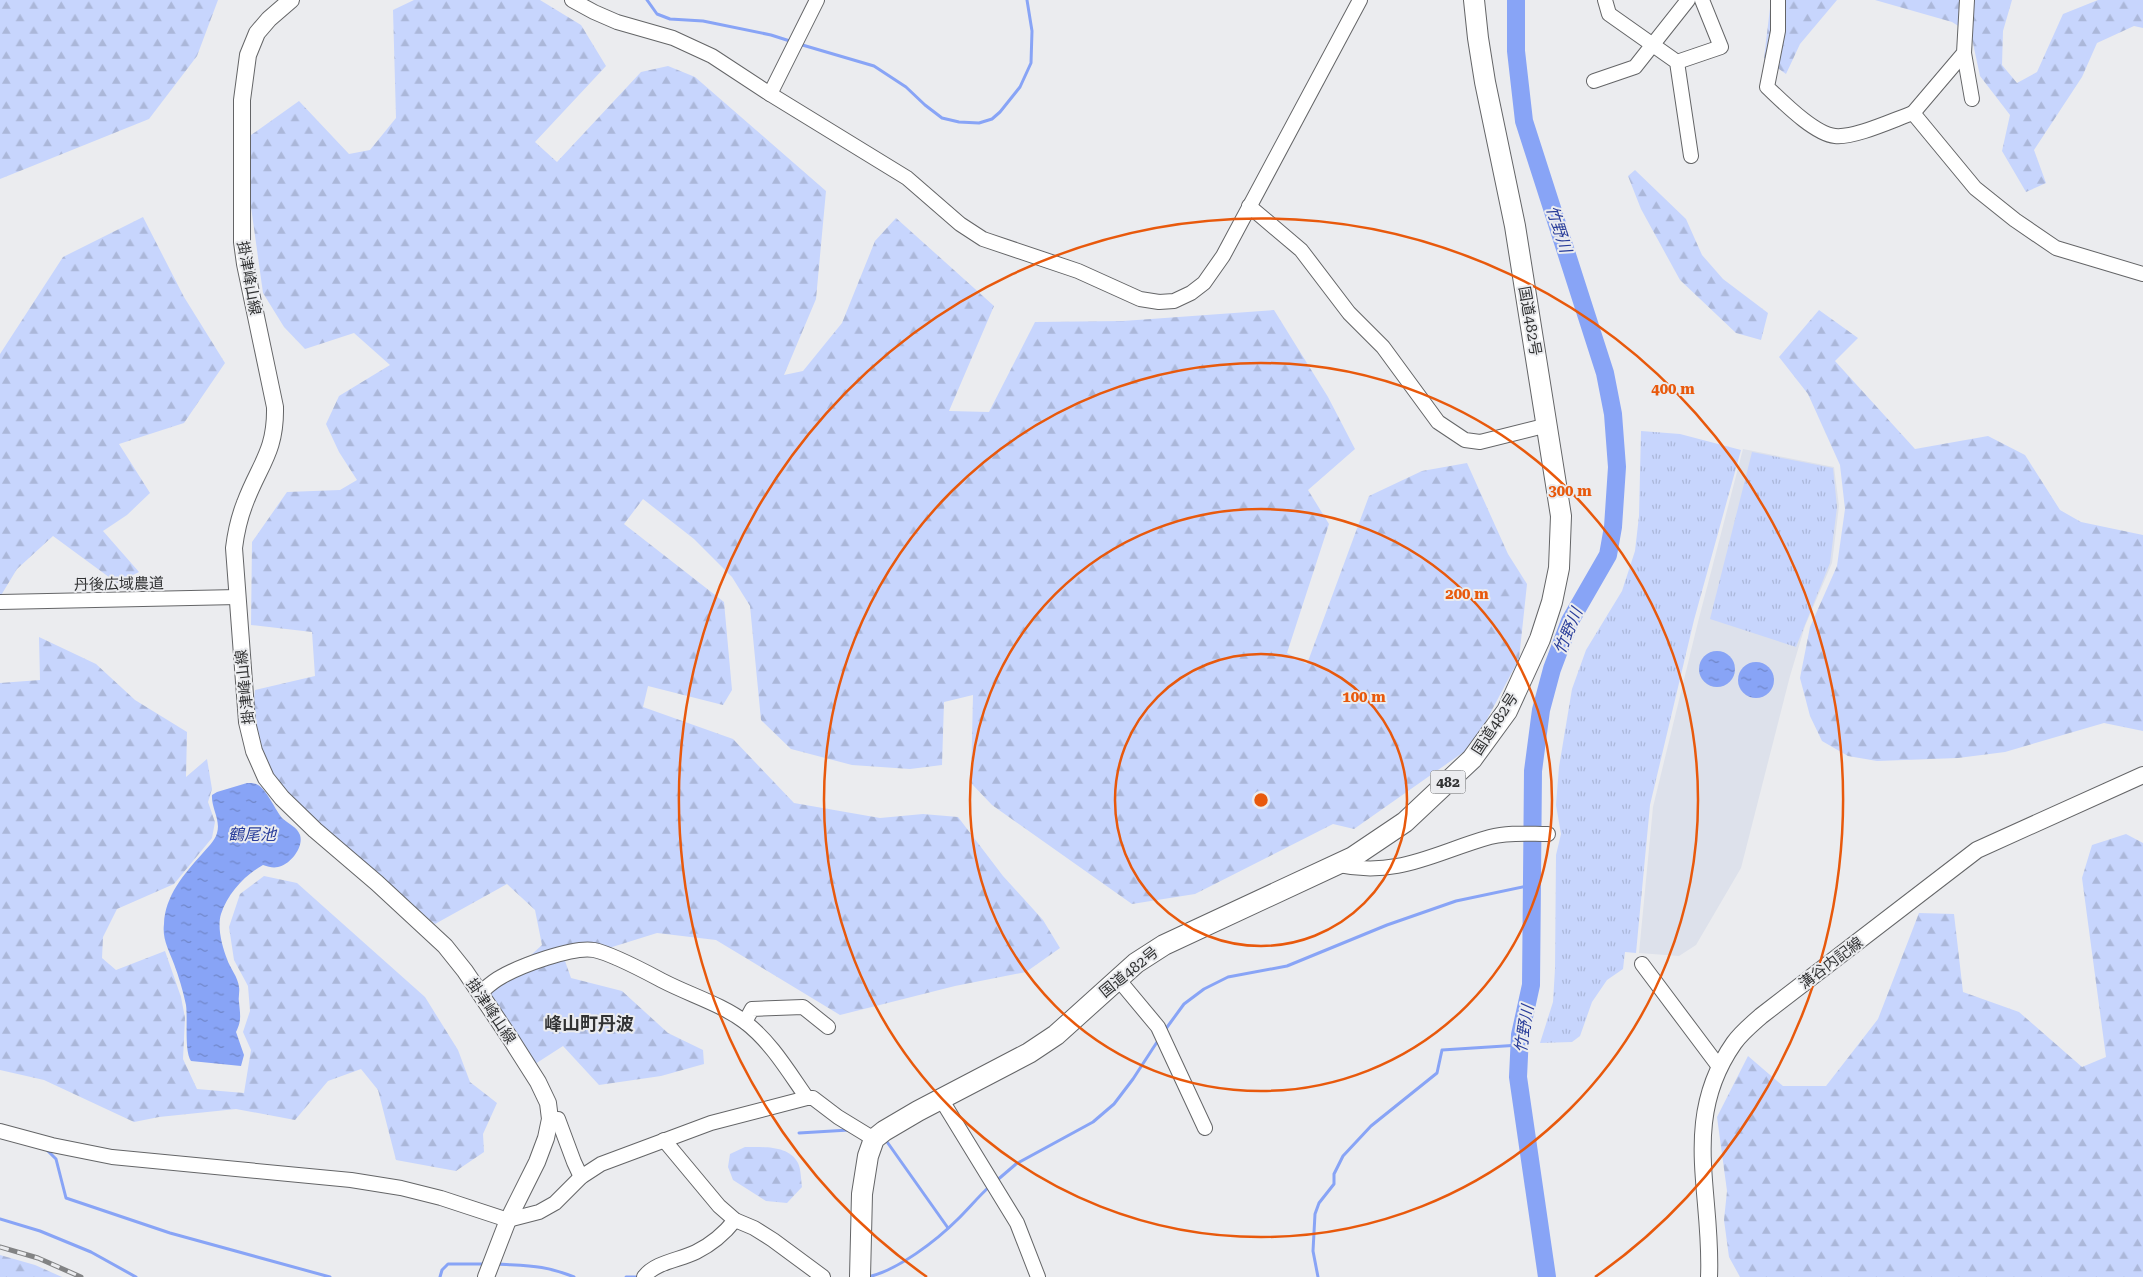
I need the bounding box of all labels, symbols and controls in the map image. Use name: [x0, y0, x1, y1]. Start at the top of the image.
water label: 竹野川: [1543, 203, 1576, 257]
street label: 掛津峰山線: [234, 239, 264, 317]
street label: 国道482号: [1515, 285, 1545, 357]
text: 400 m: [1651, 380, 1695, 398]
text: 300 m: [1548, 482, 1592, 500]
street label: 丹後広域農道: [74, 574, 164, 594]
text: 200 m: [1445, 585, 1489, 603]
water label: 竹野川: [1550, 603, 1587, 657]
street label: 掛津峰山線: [232, 649, 258, 725]
text: 100 m: [1342, 688, 1386, 706]
street label: 国道482号: [1468, 690, 1522, 758]
road number: 482: [1430, 770, 1466, 794]
centre of rings: [1252, 791, 1270, 809]
water label: 鶴尾池: [228, 825, 278, 844]
street label: 溝谷内記線: [1796, 933, 1866, 993]
street label: 国道482号: [1096, 943, 1162, 1001]
street label: 掛津峰山線: [463, 975, 519, 1047]
water label: 竹野川: [1511, 1002, 1537, 1054]
district label: 峰山町丹波: [544, 1013, 634, 1034]

